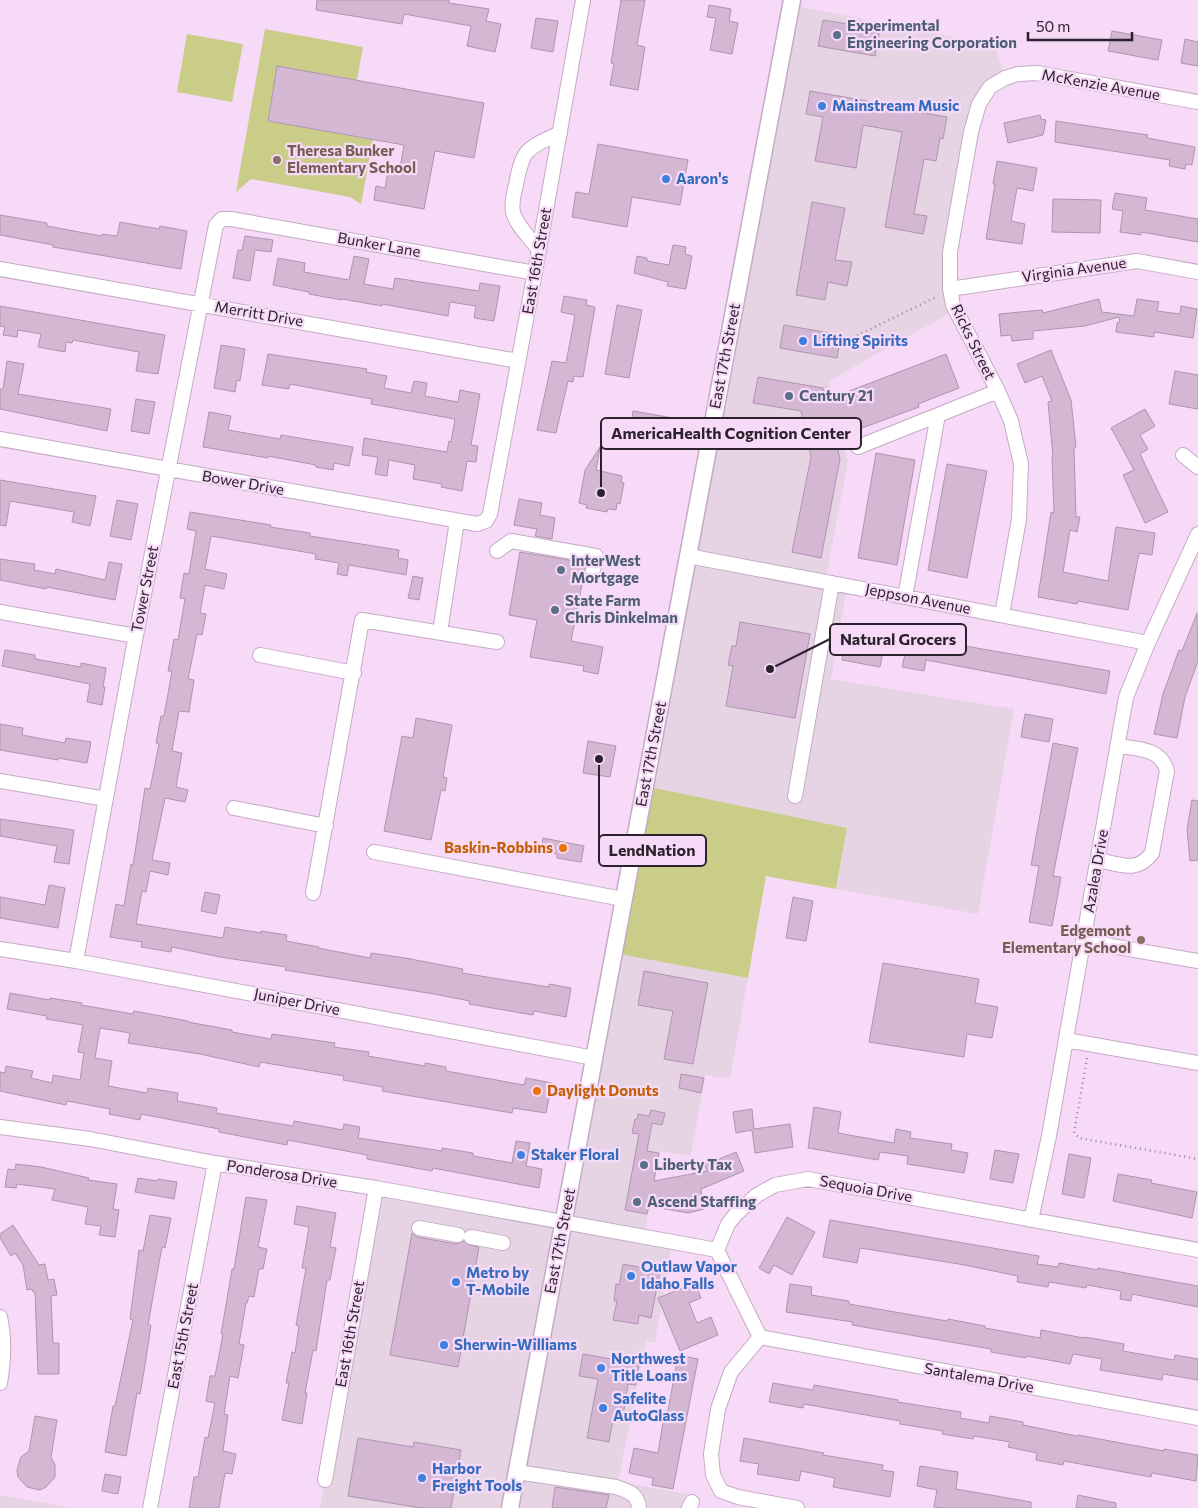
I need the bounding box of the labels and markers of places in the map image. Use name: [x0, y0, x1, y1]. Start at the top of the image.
place label: Experimental Engineering Corporation: [847, 16, 1017, 51]
marker: Experimental Engineering Corporation: [831, 29, 843, 41]
place label: Mainstream Music: [832, 96, 959, 114]
marker: Mainstream Music: [816, 100, 828, 112]
place label: Theresa Bunker Elementary School: [287, 141, 416, 176]
marker: Theresa Bunker Elementary School: [271, 154, 283, 166]
place label: Aaron's: [676, 169, 729, 187]
marker: Aaron's: [660, 173, 672, 185]
place label: Lifting Spirits: [813, 331, 908, 349]
marker: Lifting Spirits: [797, 335, 809, 347]
place label: Century 21: [799, 386, 873, 404]
marker: Century 21: [783, 390, 795, 402]
callout: AmericaHealth Cognition Center: [601, 418, 861, 449]
place label: InterWest Mortgage: [571, 551, 641, 586]
marker: InterWest Mortgage: [555, 564, 567, 576]
place label: State Farm Chris Dinkelman: [565, 591, 678, 626]
marker: State Farm Chris Dinkelman: [549, 604, 561, 616]
callout: Natural Grocers: [830, 624, 966, 655]
callout: LendNation: [599, 835, 706, 866]
place label: Baskin-Robbins: [444, 838, 553, 856]
marker: Baskin-Robbins: [557, 842, 569, 854]
place label: Edgemont Elementary School: [1002, 921, 1131, 956]
marker: Edgemont Elementary School: [1135, 934, 1147, 946]
place label: Daylight Donuts: [547, 1081, 659, 1099]
marker: Daylight Donuts: [531, 1085, 543, 1097]
place label: Staker Floral: [531, 1145, 619, 1163]
marker: Staker Floral: [515, 1149, 527, 1161]
place label: Liberty Tax: [654, 1155, 733, 1173]
marker: Liberty Tax: [638, 1159, 650, 1171]
place label: Ascend Staffing: [647, 1192, 756, 1210]
marker: Ascend Staffing: [631, 1196, 643, 1208]
place label: Outlaw Vapor Idaho Falls: [641, 1257, 737, 1292]
place label: Metro by T-Mobile: [466, 1263, 530, 1298]
marker: Outlaw Vapor Idaho Falls: [625, 1270, 637, 1282]
marker: Metro by T-Mobile: [450, 1276, 462, 1288]
place label: Sherwin-Williams: [454, 1335, 577, 1353]
marker: Sherwin-Williams: [438, 1339, 450, 1351]
place label: Northwest Title Loans: [611, 1349, 687, 1384]
marker: Northwest Title Loans: [595, 1362, 607, 1374]
place label: Safelite AutoGlass: [613, 1389, 684, 1424]
marker: Safelite AutoGlass: [597, 1402, 609, 1414]
place label: Harbor Freight Tools: [432, 1459, 522, 1494]
marker: Harbor Freight Tools: [416, 1472, 428, 1484]

